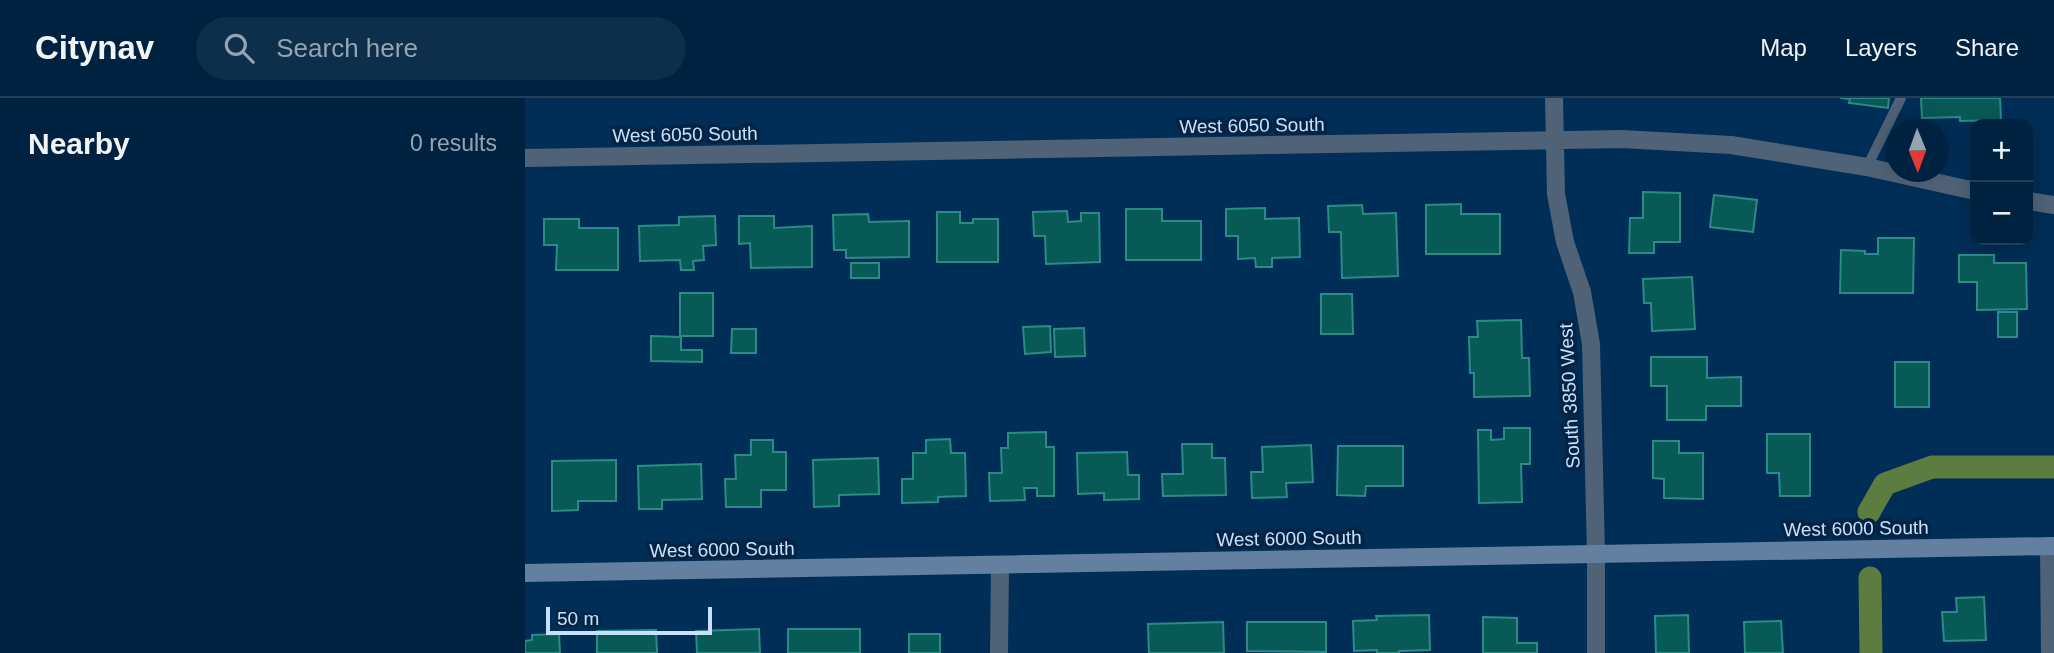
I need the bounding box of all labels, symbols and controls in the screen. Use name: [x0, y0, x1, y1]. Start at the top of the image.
search box: [196, 17, 686, 80]
text: Citynav: [35, 29, 154, 66]
icon: search: [220, 29, 258, 67]
text: Search here: [276, 33, 418, 63]
text: Map: [1760, 34, 1807, 61]
text: Layers: [1845, 34, 1917, 61]
text: Share: [1955, 34, 2019, 61]
street label: West 6050 South: [1179, 114, 1325, 137]
north arrow: [1886, 119, 1949, 182]
map controls: [1970, 119, 2033, 245]
button: +: [1970, 119, 2033, 182]
street label: West 6050 South: [612, 123, 758, 146]
text: Nearby: [28, 127, 130, 160]
text: 0 results: [410, 130, 497, 156]
button: −: [1970, 182, 2033, 245]
street label: South 3850 West: [1555, 322, 1584, 469]
street label: West 6000 South: [1783, 517, 1929, 540]
street label: West 6000 South: [1216, 527, 1362, 550]
street label: West 6000 South: [649, 538, 795, 561]
scale bar: [546, 604, 712, 636]
text: 50 m: [557, 608, 599, 629]

